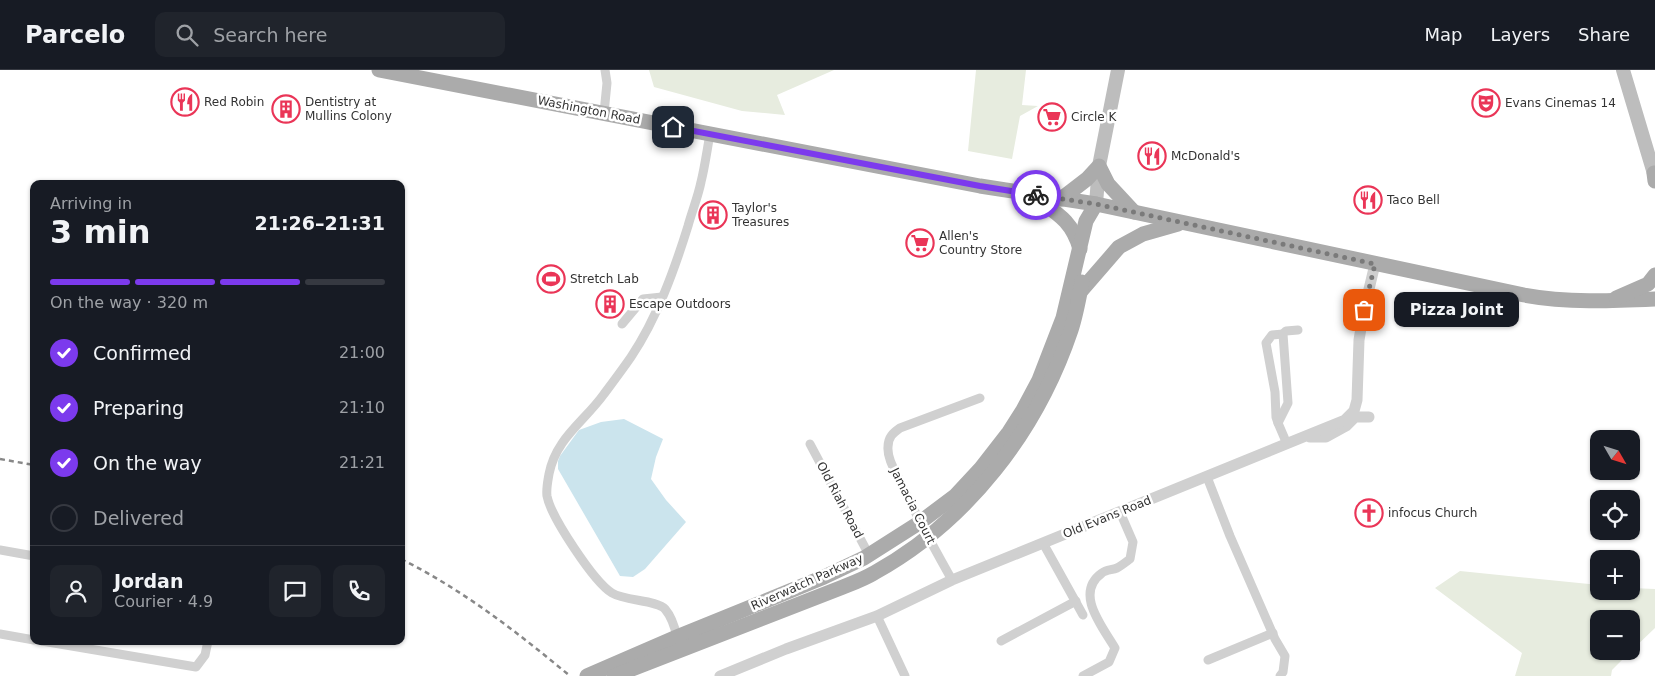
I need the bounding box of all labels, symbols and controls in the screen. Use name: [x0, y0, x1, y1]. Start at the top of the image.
search box: [155, 12, 505, 57]
text: Parcelo: [25, 21, 125, 49]
icon: search: [173, 21, 201, 49]
text: Search here: [213, 24, 327, 46]
text: Map: [1424, 24, 1462, 45]
text: Layers: [1490, 24, 1550, 45]
text: Share: [1578, 24, 1630, 45]
restaurant icon: Red Robin: [170, 87, 200, 117]
theatre icon: Evans Cinemas 14: [1471, 88, 1501, 118]
street label: Washington Road: [536, 93, 642, 127]
building icon: Dentistry at Mullins Colony: [271, 94, 301, 124]
place label: Red Robin: [204, 95, 264, 109]
place label: Dentistry at Mullins Colony: [305, 95, 392, 123]
place label: Evans Cinemas 14: [1505, 96, 1616, 110]
supermarket icon: Circle K: [1037, 102, 1067, 132]
pin: [652, 106, 694, 148]
place label: Circle K: [1071, 110, 1118, 124]
icon: home: [659, 113, 687, 141]
restaurant icon: McDonald's: [1137, 141, 1167, 171]
place label: McDonald's: [1171, 149, 1240, 163]
courier: [1011, 170, 1061, 220]
icon: bike: [1022, 181, 1050, 209]
restaurant icon: Taco Bell: [1353, 185, 1383, 215]
place label: Taco Bell: [1386, 193, 1440, 207]
text: Arriving in: [50, 194, 132, 213]
building icon: Taylor's Treasures: [698, 200, 728, 230]
place label: Taylor's Treasures: [731, 201, 789, 229]
text: 21:26–21:31: [255, 212, 385, 234]
text: 3 min: [50, 213, 151, 251]
supermarket icon: Allen's Country Store: [905, 228, 935, 258]
place label: Allen's Country Store: [939, 229, 1022, 257]
sports icon: Stretch Lab: [536, 264, 566, 294]
place label: Stretch Lab: [570, 272, 639, 286]
building icon: Escape Outdoors: [595, 289, 625, 319]
pin: [1343, 289, 1385, 331]
callout: Pizza Joint: [1394, 292, 1519, 328]
text: On the way · 320 m: [50, 293, 208, 312]
icon: bag: [1350, 296, 1378, 324]
place label: Escape Outdoors: [629, 297, 731, 311]
text: Pizza Joint: [1410, 300, 1503, 319]
icon: check: [50, 339, 78, 367]
text: Confirmed: [93, 342, 192, 364]
text: 21:00: [339, 343, 385, 362]
icon: check: [50, 394, 78, 422]
text: Preparing: [93, 397, 184, 419]
text: 21:10: [339, 398, 385, 417]
north arrow: [1590, 430, 1640, 480]
map controls: [1590, 430, 1640, 660]
icon: check: [50, 449, 78, 477]
text: On the way: [93, 452, 202, 474]
text: 21:21: [339, 453, 385, 472]
street label: Old Riah Road: [814, 459, 866, 541]
street label: Jamacia Court: [887, 465, 938, 547]
button: locate: [1590, 490, 1640, 540]
street label: Old Evans Road: [1061, 493, 1153, 541]
church icon: infocus Church: [1354, 498, 1384, 528]
place label: infocus Church: [1388, 506, 1477, 520]
text: Delivered: [93, 507, 184, 529]
button: +: [1590, 550, 1640, 600]
street label: Riverwatch Parkway: [749, 551, 865, 613]
button: person: [50, 565, 102, 617]
button: chat: [269, 565, 321, 617]
button: phone: [333, 565, 385, 617]
text: Jordan: [114, 570, 183, 592]
text: Courier · 4.9: [114, 592, 213, 611]
button: −: [1590, 610, 1640, 660]

